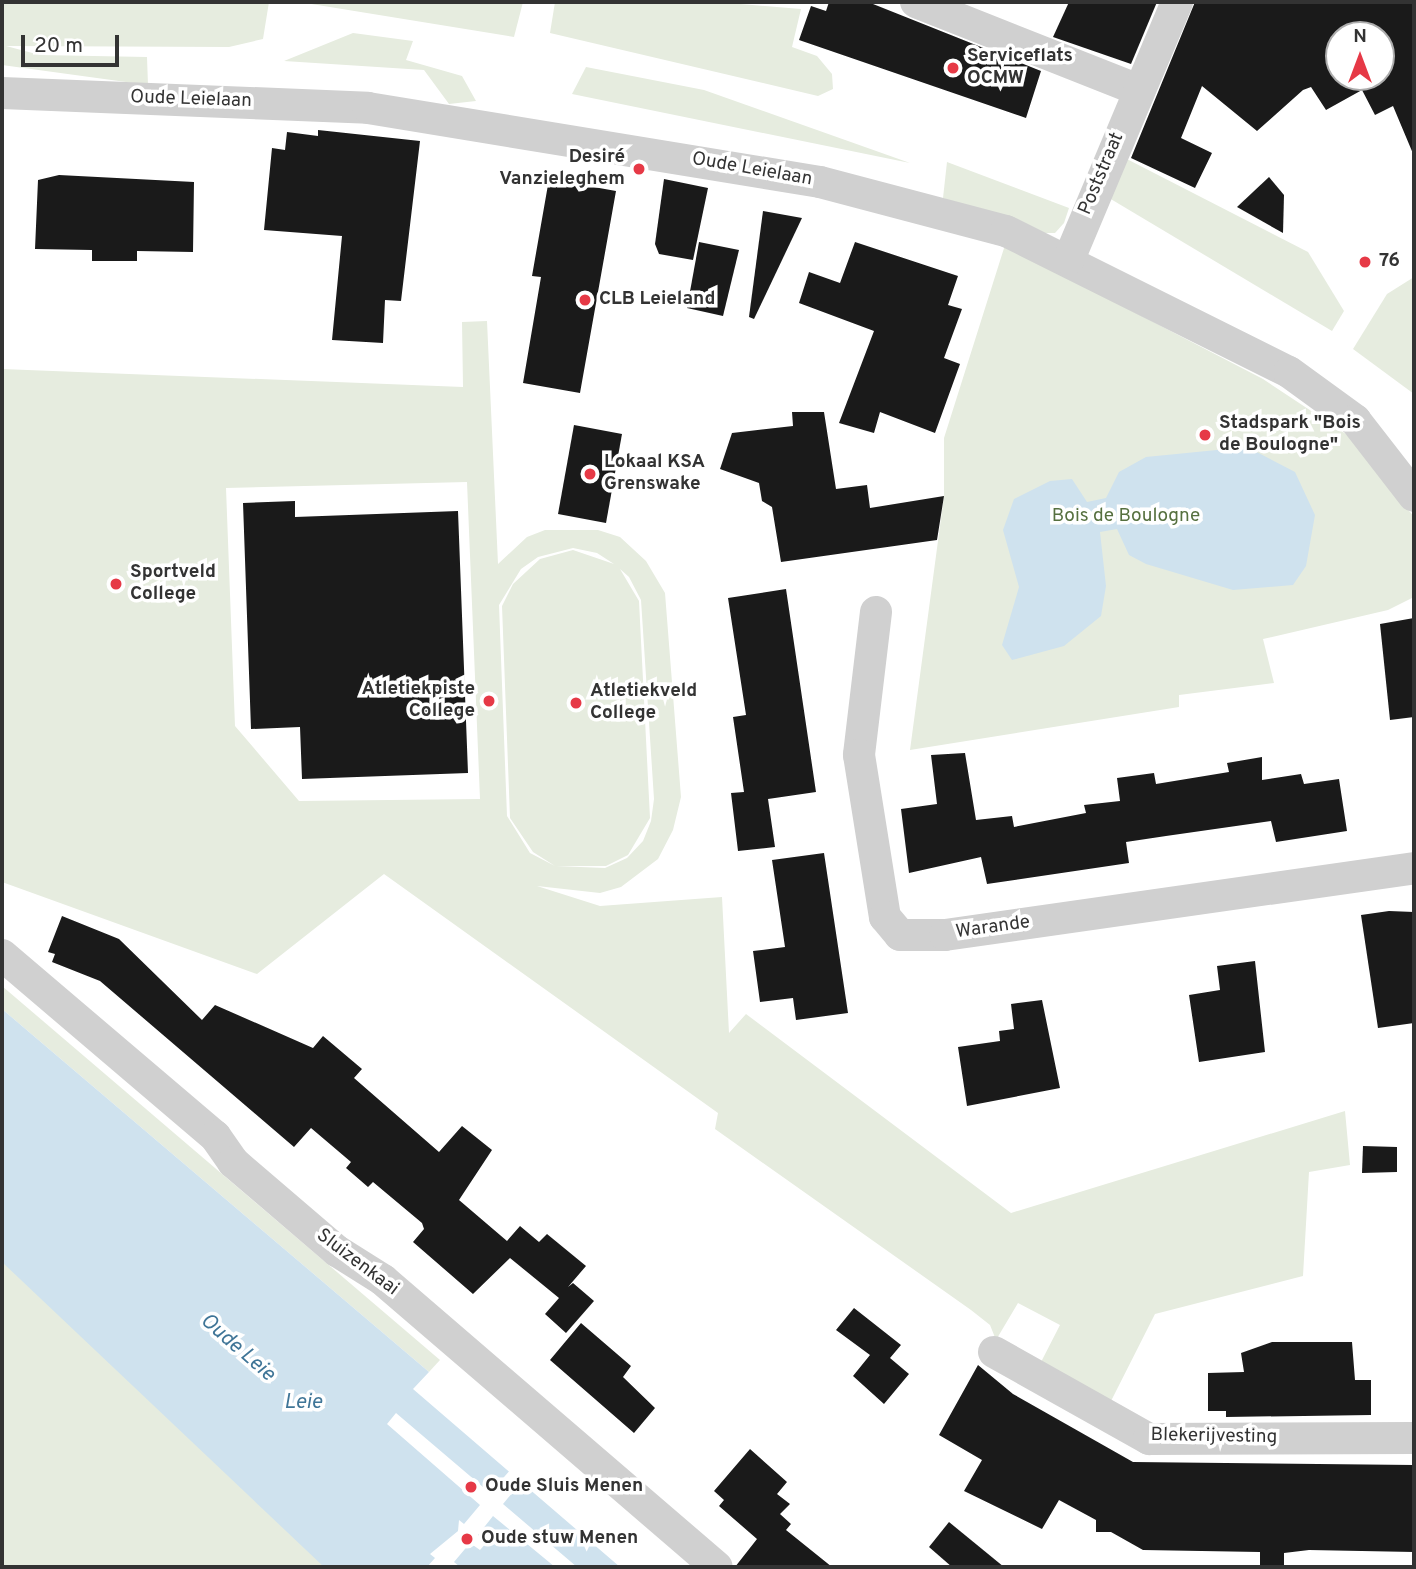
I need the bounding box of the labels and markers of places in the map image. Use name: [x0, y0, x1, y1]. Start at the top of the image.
place label: Serviceflats OCMW: [967, 46, 1073, 90]
marker: Serviceflats OCMW: [945, 60, 961, 76]
place label: Desiré Vanzieleghem: [499, 147, 625, 191]
marker: Desiré Vanzieleghem: [631, 161, 647, 177]
place label: 76: [1379, 251, 1400, 273]
marker: 76: [1357, 254, 1373, 270]
place label: CLB Leieland: [599, 289, 715, 311]
marker: CLB Leieland: [577, 292, 593, 308]
place label: Stadspark "Bois de Boulogne": [1219, 413, 1361, 457]
marker: Stadspark "Bois de Boulogne": [1197, 427, 1213, 443]
place label: Lokaal KSA Grenswake: [604, 452, 705, 496]
marker: Lokaal KSA Grenswake: [582, 466, 598, 482]
place label: Sportveld College: [130, 562, 216, 606]
marker: Sportveld College: [108, 576, 124, 592]
place label: Atletiekpiste College: [361, 679, 475, 723]
place label: Atletiekveld College: [590, 681, 697, 725]
marker: Atletiekpiste College: [481, 693, 497, 709]
marker: Atletiekveld College: [568, 695, 584, 711]
place label: Oude Sluis Menen: [485, 1476, 643, 1498]
marker: Oude Sluis Menen: [463, 1479, 479, 1495]
place label: Oude stuw Menen: [481, 1528, 638, 1550]
marker: Oude stuw Menen: [459, 1531, 475, 1547]

